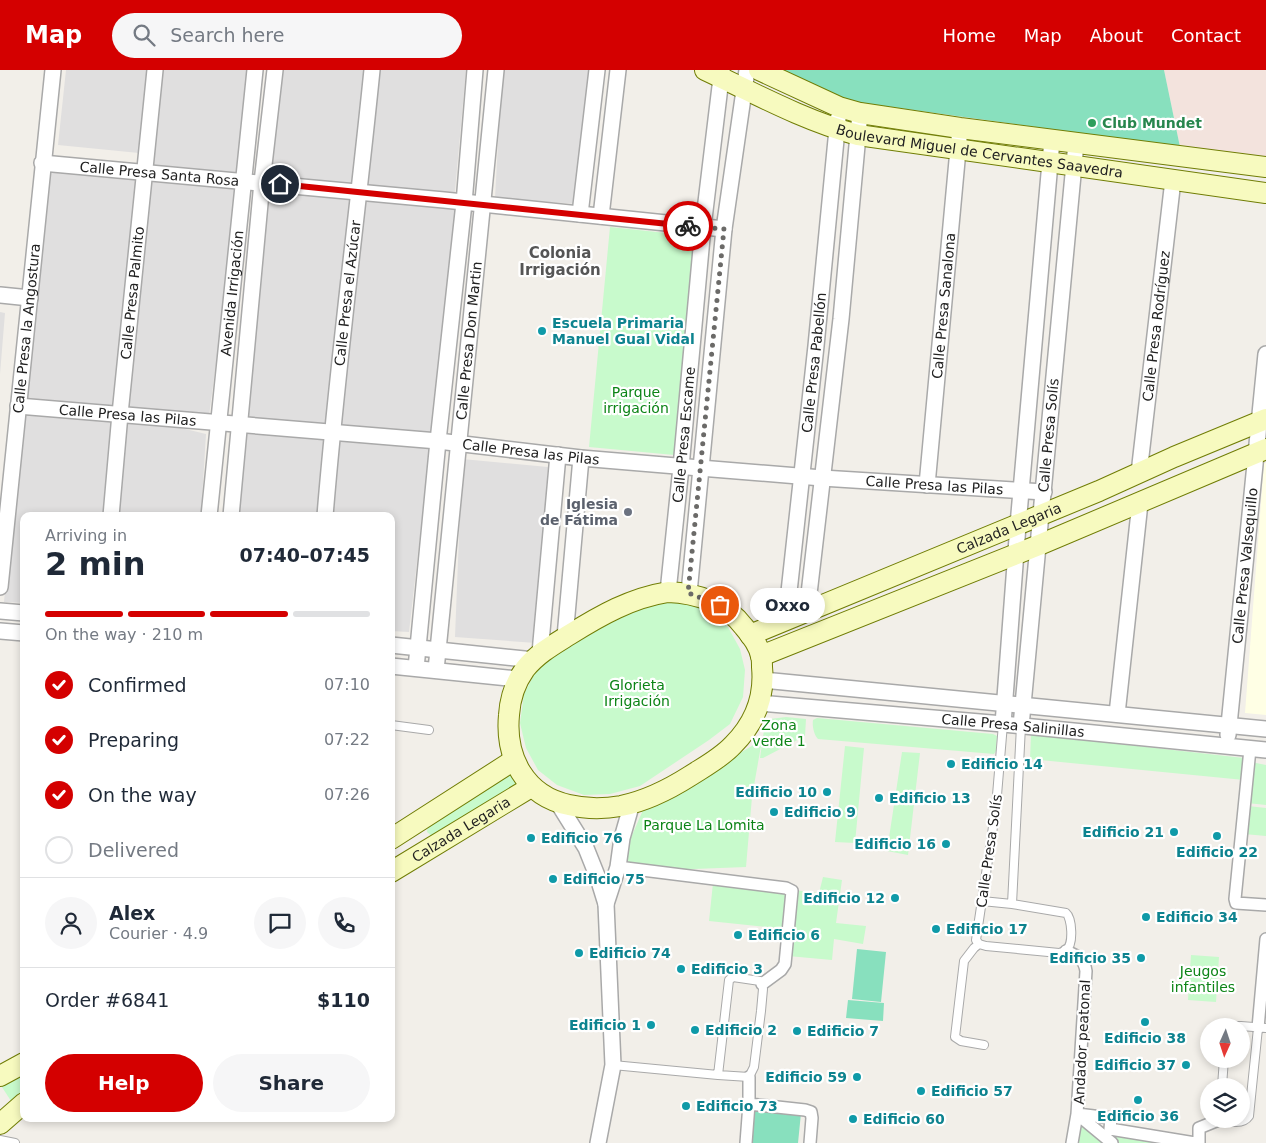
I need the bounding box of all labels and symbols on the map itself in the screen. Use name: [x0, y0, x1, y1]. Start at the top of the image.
place label: Club Mundet: [1102, 115, 1202, 131]
marker: Club Mundet: [1086, 117, 1098, 129]
street label: Boulevard Miguel de Cervantes Saavedra: [834, 121, 1124, 181]
street label: Calle Presa Santa Rosa: [79, 159, 240, 189]
pin: [259, 163, 301, 205]
courier: [663, 201, 713, 251]
street label: Calle Presa el Azúcar: [331, 219, 364, 367]
street label: Calle Presa Palmito: [118, 226, 147, 360]
street label: Avenida Irrigación: [218, 230, 246, 357]
street label: Calle Presa Sanalona: [929, 232, 958, 380]
street label: Calle Presa la Angostura: [10, 243, 43, 414]
district label: Colonia Irrigación: [519, 244, 601, 279]
street label: Calle Presa Rodríguez: [1139, 250, 1173, 402]
street label: Calle Presa Don Martin: [453, 261, 485, 421]
street label: Calle Presa Pabellón: [799, 292, 829, 434]
place label: Escuela Primaria Manuel Gual Vidal: [552, 315, 695, 347]
marker: Escuela Primaria Manuel Gual Vidal: [536, 325, 548, 337]
street label: Calle Presa Escame: [669, 366, 698, 504]
street label: Calle Presa Solís: [1035, 378, 1062, 493]
park label: Parque irrigación: [603, 384, 669, 416]
street label: Calle Presa las Pilas: [58, 401, 197, 429]
street label: Calle Presa las Pilas: [461, 436, 600, 468]
street label: Calle Presa las Pilas: [865, 473, 1004, 497]
street label: Calle Presa Valsequillo: [1229, 487, 1261, 645]
place label: Iglesia de Fátima: [540, 496, 618, 528]
street label: Calzada Legaria: [954, 499, 1064, 557]
marker: Iglesia de Fátima: [622, 506, 634, 518]
pin: [699, 584, 741, 626]
callout: Oxxo: [750, 588, 825, 622]
park label: Glorieta Irrigación: [604, 677, 670, 709]
street label: Calle Presa Salinillas: [941, 711, 1085, 740]
park label: Zona verde 1: [752, 717, 806, 749]
place label: Edificio 14: [961, 756, 1043, 772]
marker: Edificio 14: [945, 758, 957, 770]
place label: Edificio 10: [735, 784, 817, 800]
marker: Edificio 10: [821, 786, 833, 798]
place label: Edificio 13: [889, 790, 971, 806]
marker: Edificio 13: [873, 792, 885, 804]
street label: Calle Presa Solís: [973, 793, 1005, 909]
street label: Calzada Legaria: [409, 794, 513, 865]
place label: Edificio 9: [784, 804, 856, 820]
marker: Edificio 9: [768, 806, 780, 818]
park label: Parque La Lomita: [643, 817, 765, 833]
place label: Edificio 21: [1082, 824, 1164, 840]
marker: Edificio 21: [1168, 826, 1180, 838]
place label: Edificio 76: [541, 830, 623, 846]
marker: Edificio 22: [1211, 830, 1223, 842]
marker: Edificio 76: [525, 832, 537, 844]
place label: Edificio 16: [854, 836, 936, 852]
marker: Edificio 16: [940, 838, 952, 850]
place label: Edificio 22: [1176, 844, 1258, 860]
place label: Edificio 75: [563, 871, 645, 887]
marker: Edificio 75: [547, 873, 559, 885]
place label: Edificio 12: [803, 890, 885, 906]
marker: Edificio 12: [889, 892, 901, 904]
place label: Edificio 34: [1156, 909, 1238, 925]
marker: Edificio 34: [1140, 911, 1152, 923]
place label: Edificio 17: [946, 921, 1028, 937]
marker: Edificio 17: [930, 923, 942, 935]
place label: Edificio 6: [748, 927, 820, 943]
marker: Edificio 6: [732, 929, 744, 941]
place label: Edificio 74: [589, 945, 671, 961]
marker: Edificio 74: [573, 947, 585, 959]
place label: Edificio 35: [1049, 950, 1131, 966]
marker: Edificio 35: [1135, 952, 1147, 964]
place label: Edificio 3: [691, 961, 763, 977]
marker: Edificio 3: [675, 963, 687, 975]
park label: Jeugos infantiles: [1171, 963, 1235, 995]
street label: Andador peatonal: [1071, 979, 1093, 1105]
marker: Edificio 38: [1139, 1016, 1151, 1028]
place label: Edificio 1: [569, 1017, 641, 1033]
north arrow: [1200, 1018, 1250, 1068]
marker: Edificio 1: [645, 1019, 657, 1031]
place label: Edificio 2: [705, 1022, 777, 1038]
place label: Edificio 7: [807, 1023, 879, 1039]
marker: Edificio 2: [689, 1024, 701, 1036]
marker: Edificio 7: [791, 1025, 803, 1037]
place label: Edificio 38: [1104, 1030, 1186, 1046]
place label: Edificio 37: [1094, 1057, 1176, 1073]
marker: Edificio 37: [1180, 1059, 1192, 1071]
place label: Edificio 59: [765, 1069, 847, 1085]
marker: Edificio 59: [851, 1071, 863, 1083]
place label: Edificio 57: [931, 1083, 1013, 1099]
marker: Edificio 57: [915, 1085, 927, 1097]
marker: Edificio 36: [1132, 1094, 1144, 1106]
place label: Edificio 73: [696, 1098, 778, 1114]
marker: Edificio 73: [680, 1100, 692, 1112]
place label: Edificio 36: [1097, 1108, 1179, 1124]
place label: Edificio 60: [863, 1111, 945, 1127]
marker: Edificio 60: [847, 1113, 859, 1125]

